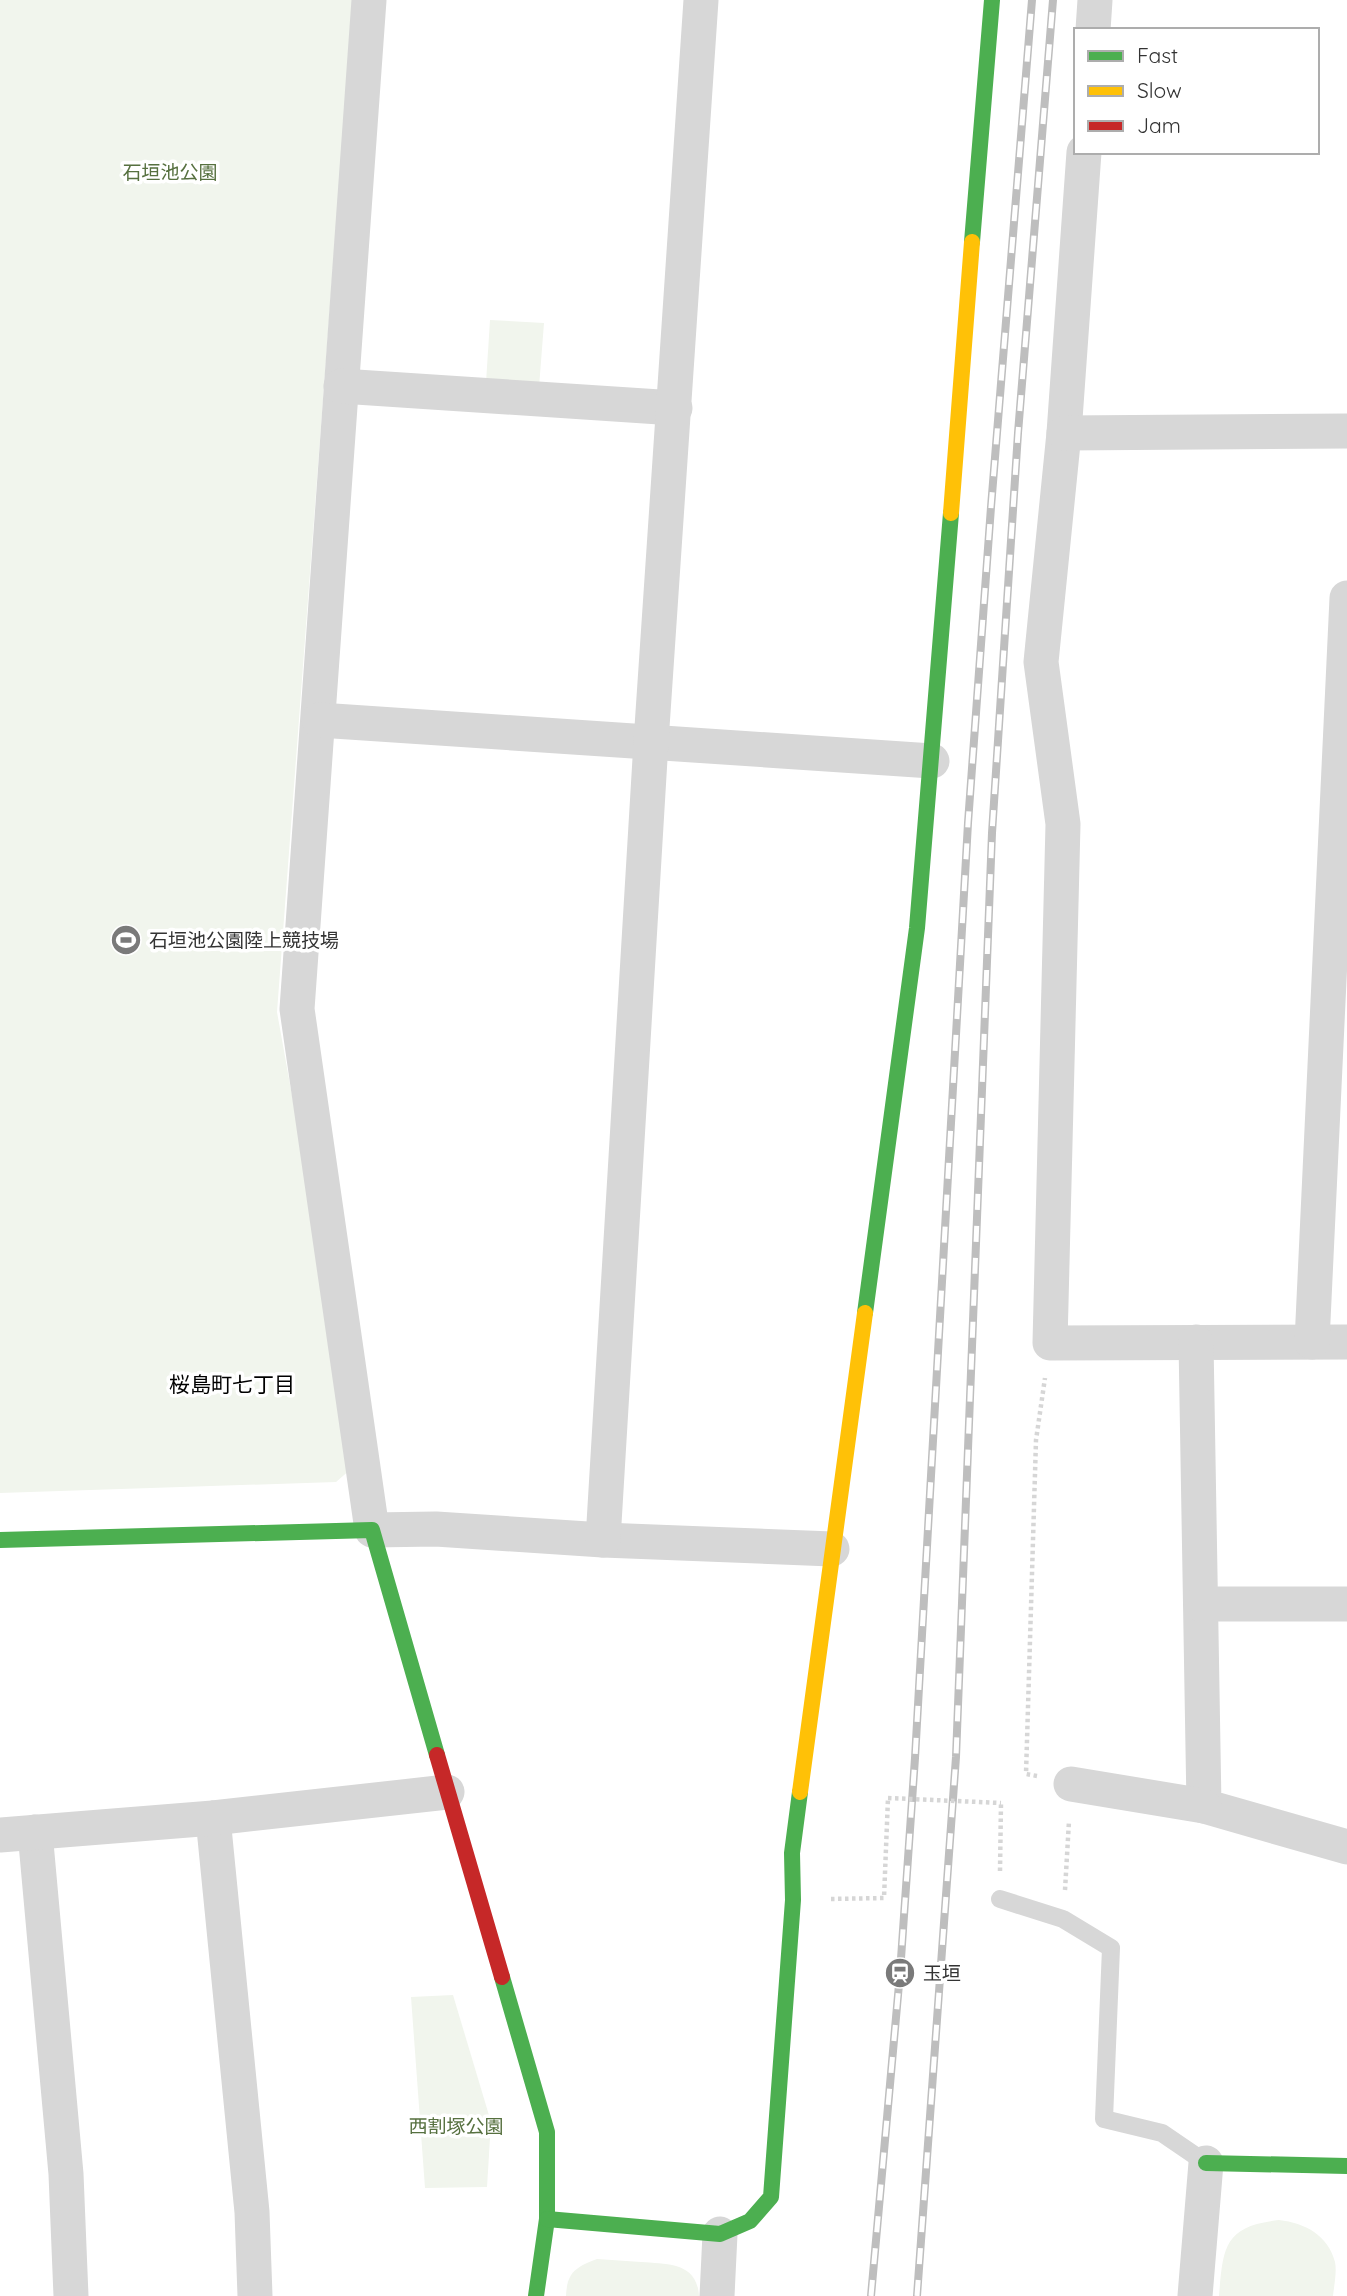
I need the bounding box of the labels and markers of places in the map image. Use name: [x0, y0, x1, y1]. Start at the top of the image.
sports icon: 石垣池公園陸上競技場: [109, 923, 143, 957]
place label: 石垣池公園陸上競技場: [149, 928, 339, 952]
station icon: 玉垣: [883, 1956, 917, 1990]
place label: 玉垣: [923, 1961, 961, 1985]

